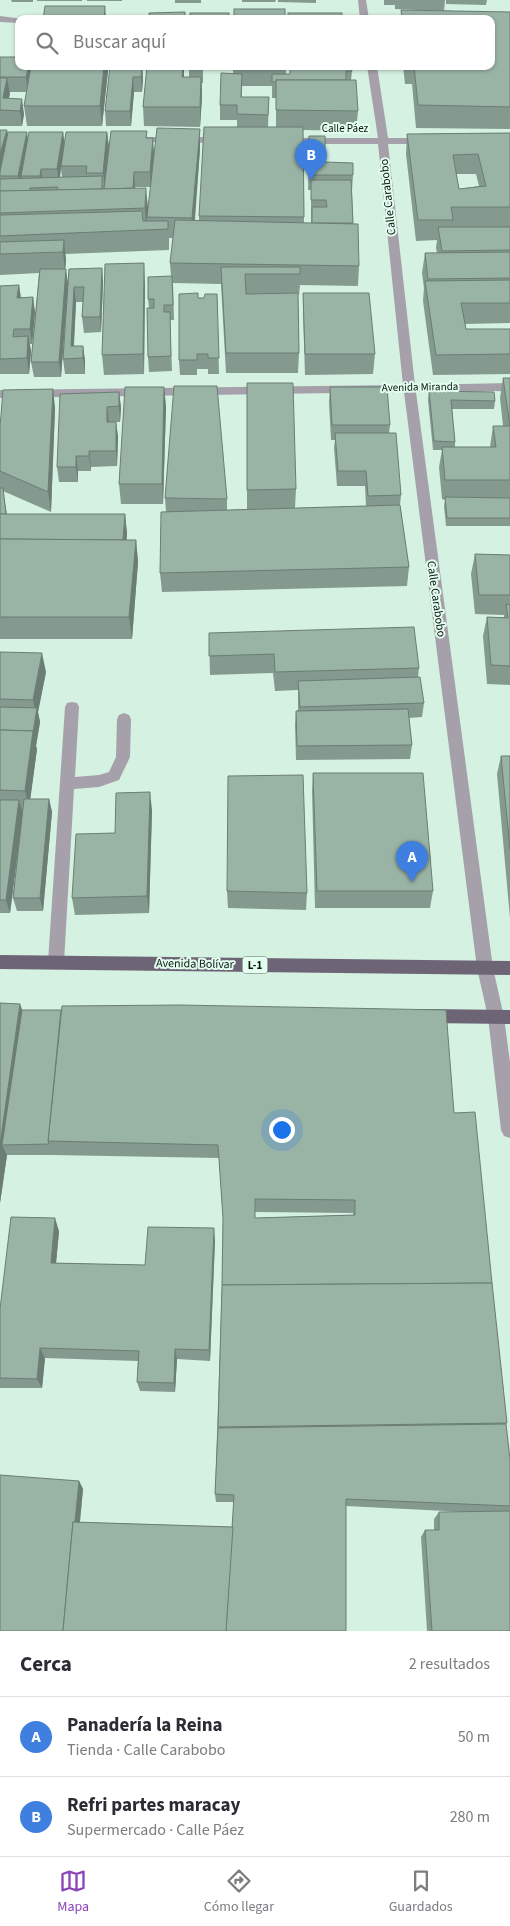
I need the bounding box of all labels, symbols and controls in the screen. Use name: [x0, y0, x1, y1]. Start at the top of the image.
search box: [15, 15, 495, 70]
icon: search: [33, 29, 61, 57]
text: Buscar aquí: [73, 29, 166, 56]
street label: Calle Páez: [322, 121, 369, 136]
pin: B: [295, 139, 327, 180]
street label: Calle Carabobo: [376, 158, 400, 236]
street label: Avenida Miranda: [382, 379, 458, 395]
street label: Calle Carabobo: [422, 560, 450, 638]
pin: A: [396, 841, 428, 882]
street label: Avenida Bolívar: [156, 955, 235, 973]
road number: L-1: [242, 956, 268, 974]
your location: [269, 1117, 295, 1143]
text: Cerca: [20, 1649, 72, 1679]
text: 2 resultados: [409, 1653, 490, 1675]
text: Panadería la Reina: [67, 1712, 223, 1739]
text: A: [31, 1726, 41, 1748]
text: 50 m: [458, 1726, 490, 1748]
text: Tienda · Calle Carabobo: [67, 1739, 226, 1761]
text: Refri partes maracay: [67, 1792, 240, 1819]
text: B: [31, 1806, 41, 1828]
text: 280 m: [450, 1806, 490, 1828]
text: Supermercado · Calle Páez: [67, 1819, 244, 1841]
tab: Mapa: [57, 1867, 89, 1917]
tab: Cómo llegar: [204, 1867, 274, 1917]
tab: Guardados: [389, 1867, 453, 1917]

